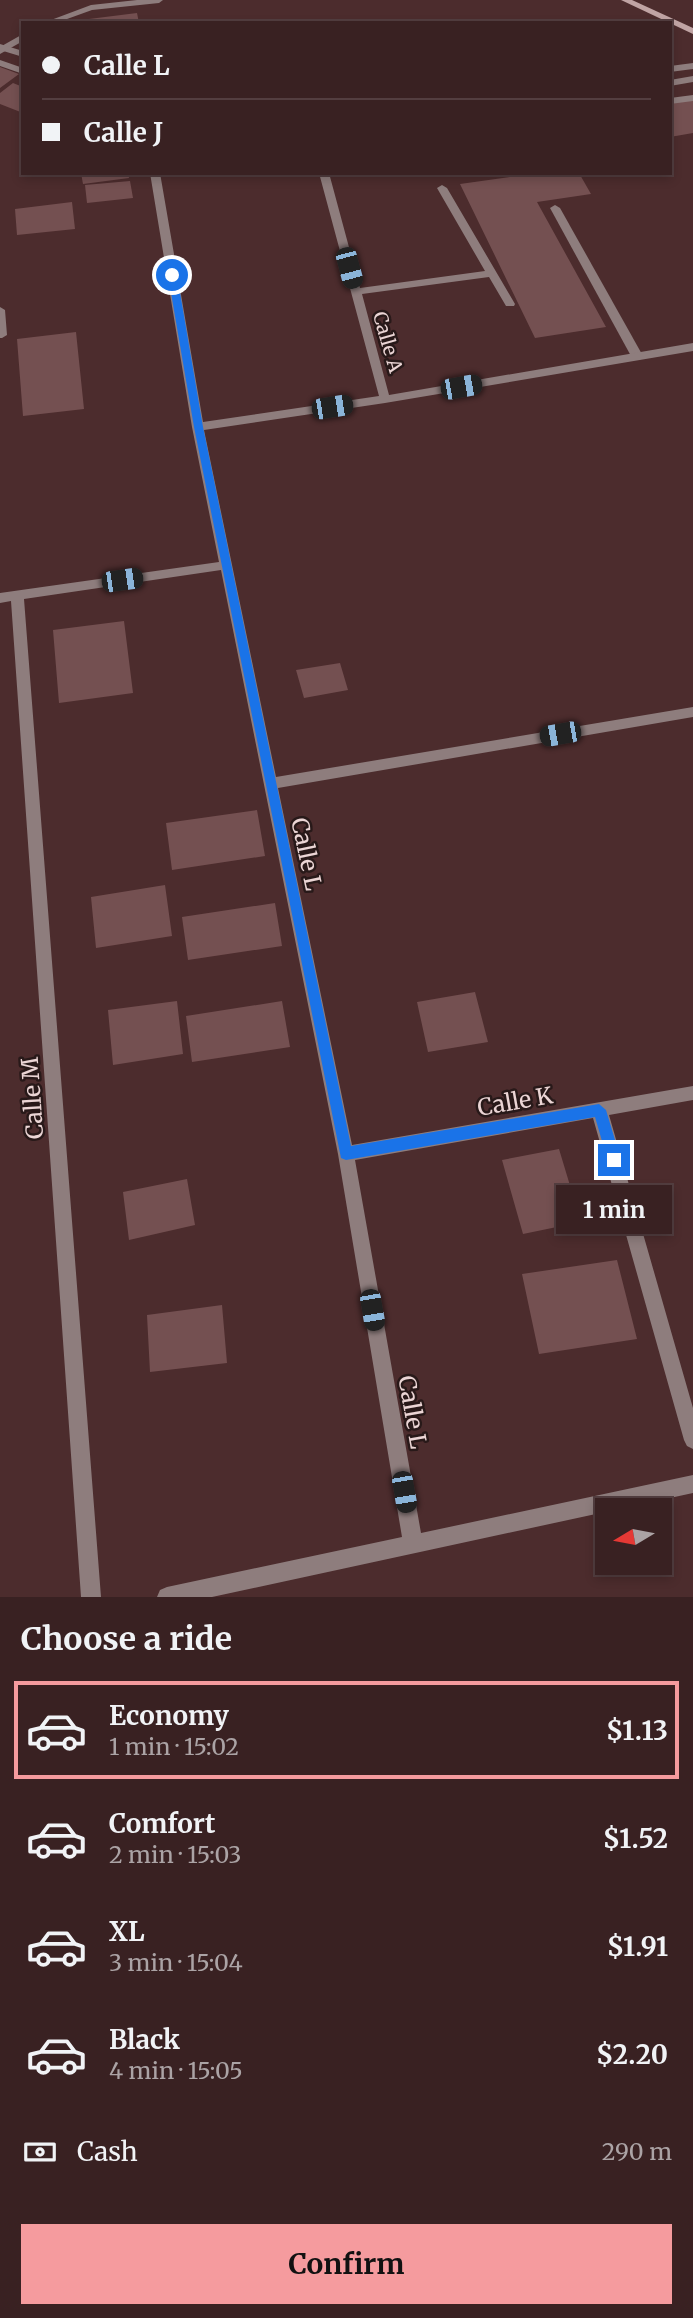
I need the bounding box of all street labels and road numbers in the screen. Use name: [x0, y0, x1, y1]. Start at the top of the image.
street label: Calle A: [368, 309, 408, 376]
street label: Calle L: [285, 815, 329, 893]
street label: Calle M: [15, 1056, 49, 1140]
street label: Calle K: [475, 1080, 555, 1122]
street label: Calle L: [392, 1373, 434, 1451]

